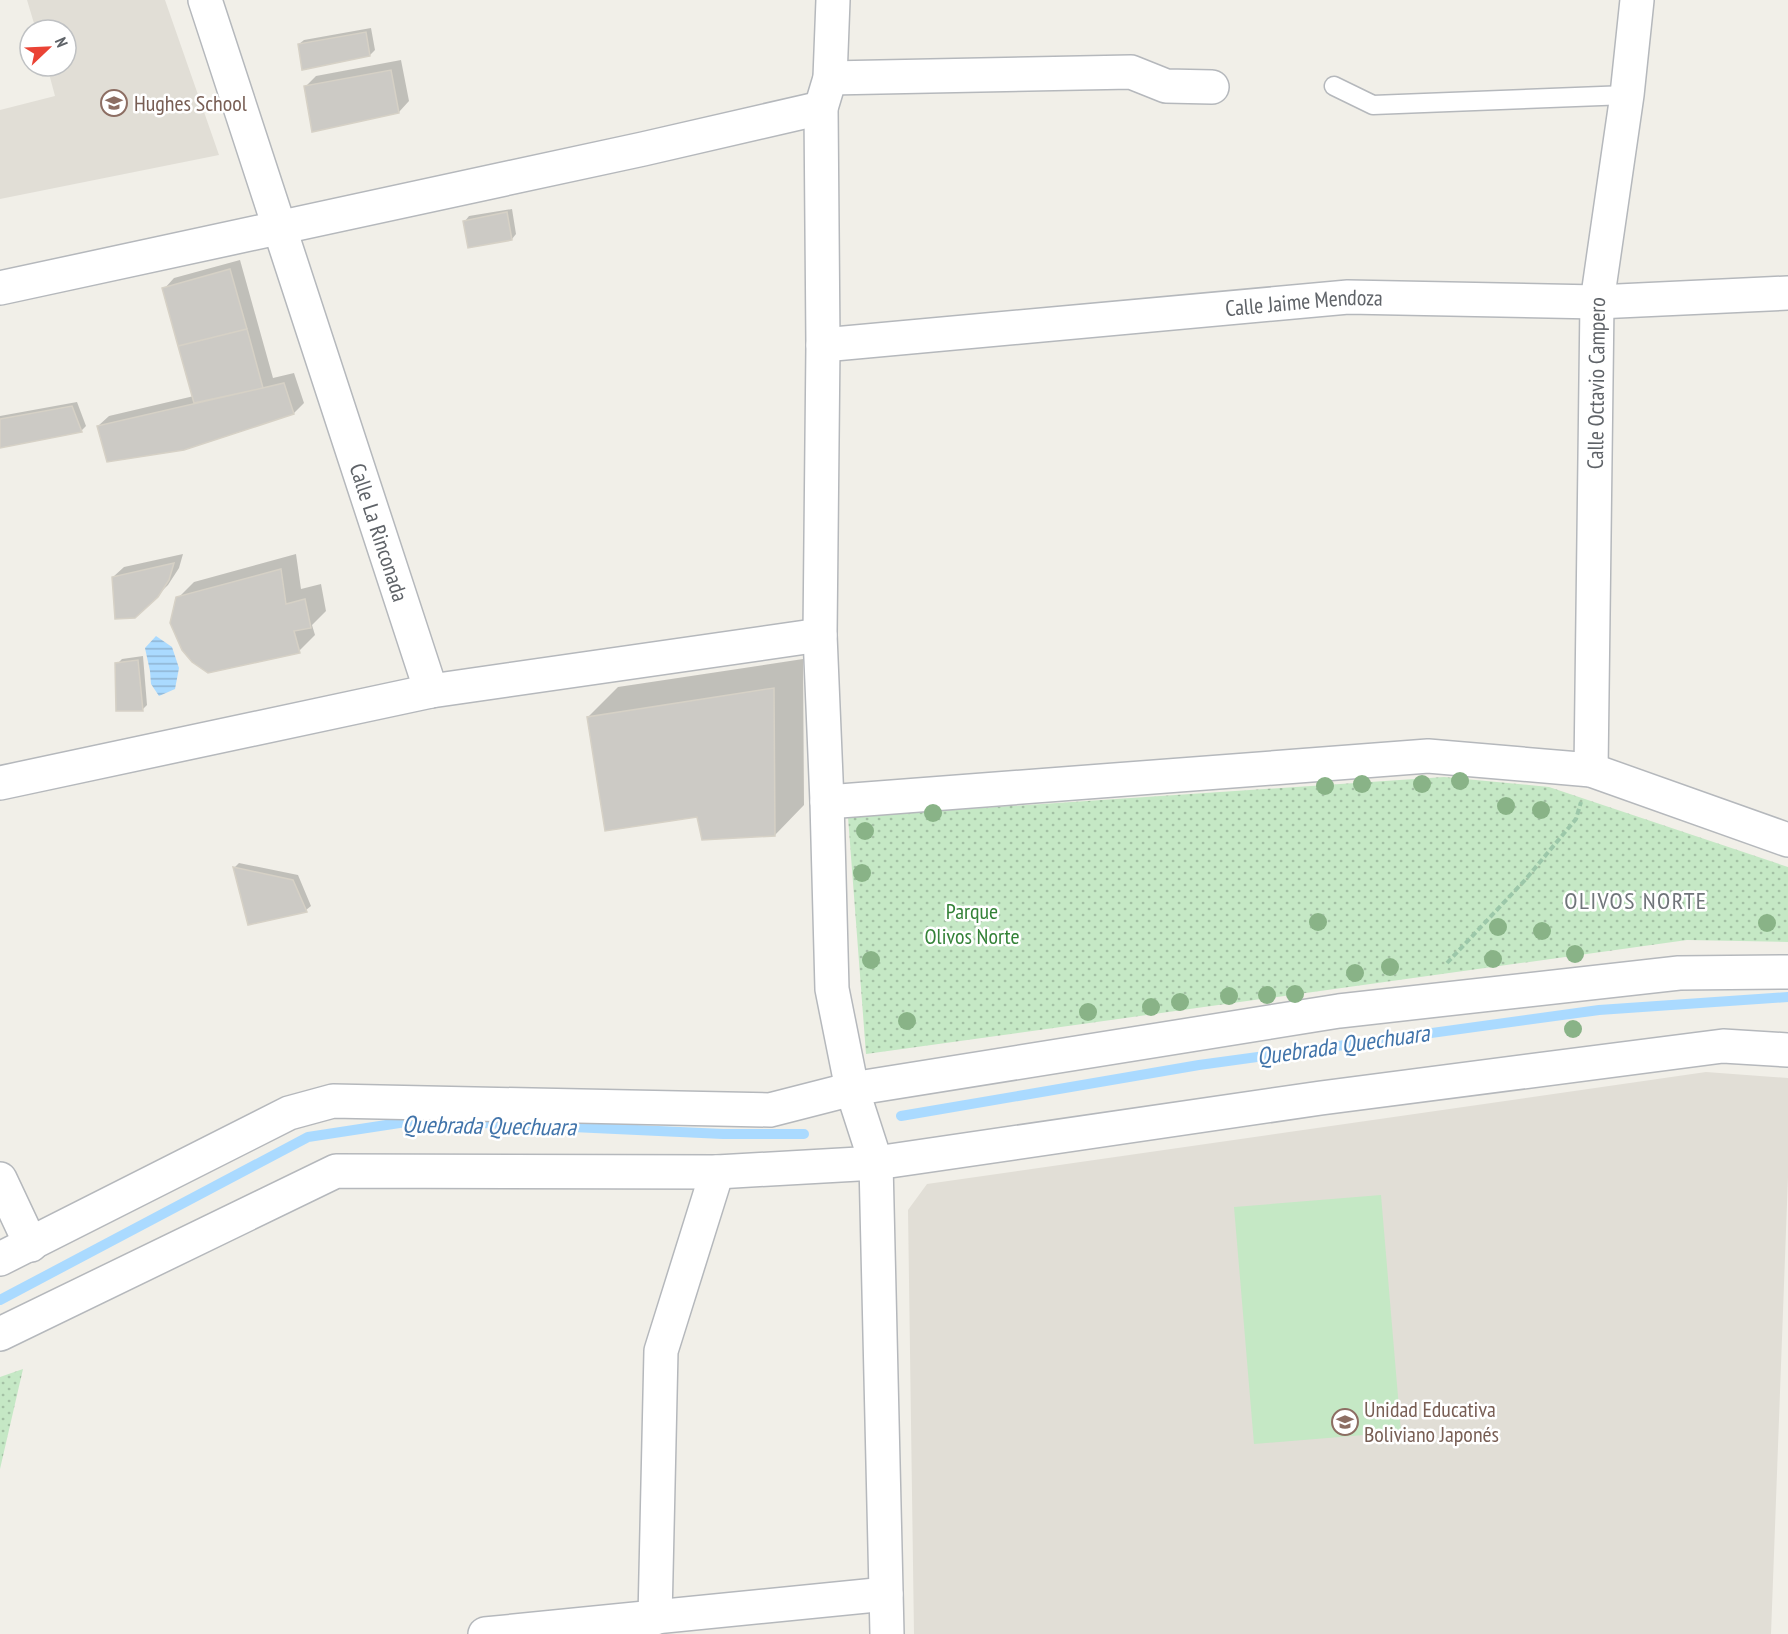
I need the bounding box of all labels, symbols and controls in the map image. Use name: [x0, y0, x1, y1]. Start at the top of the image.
north arrow: [18, 18, 78, 78]
text: N: [51, 34, 73, 50]
school or university icon: Hughes School: [99, 88, 129, 118]
place label: Hughes School: [134, 89, 248, 117]
street label: Calle Jaime Mendoza: [1224, 283, 1383, 322]
street label: Calle Octavio Campero: [1581, 295, 1612, 469]
street label: Calle La Rinconada: [343, 460, 415, 605]
district label: OLIVOS NORTE: [1564, 885, 1708, 916]
park label: Parque Olivos Norte: [925, 897, 1019, 950]
water label: Quebrada Quechuara: [1255, 1017, 1433, 1072]
water label: Quebrada Quechuara: [402, 1108, 578, 1143]
place label: Unidad Educativa Boliviano Japonés: [1364, 1395, 1499, 1448]
school or university icon: Unidad Educativa Boliviano Japonés: [1330, 1407, 1360, 1437]

